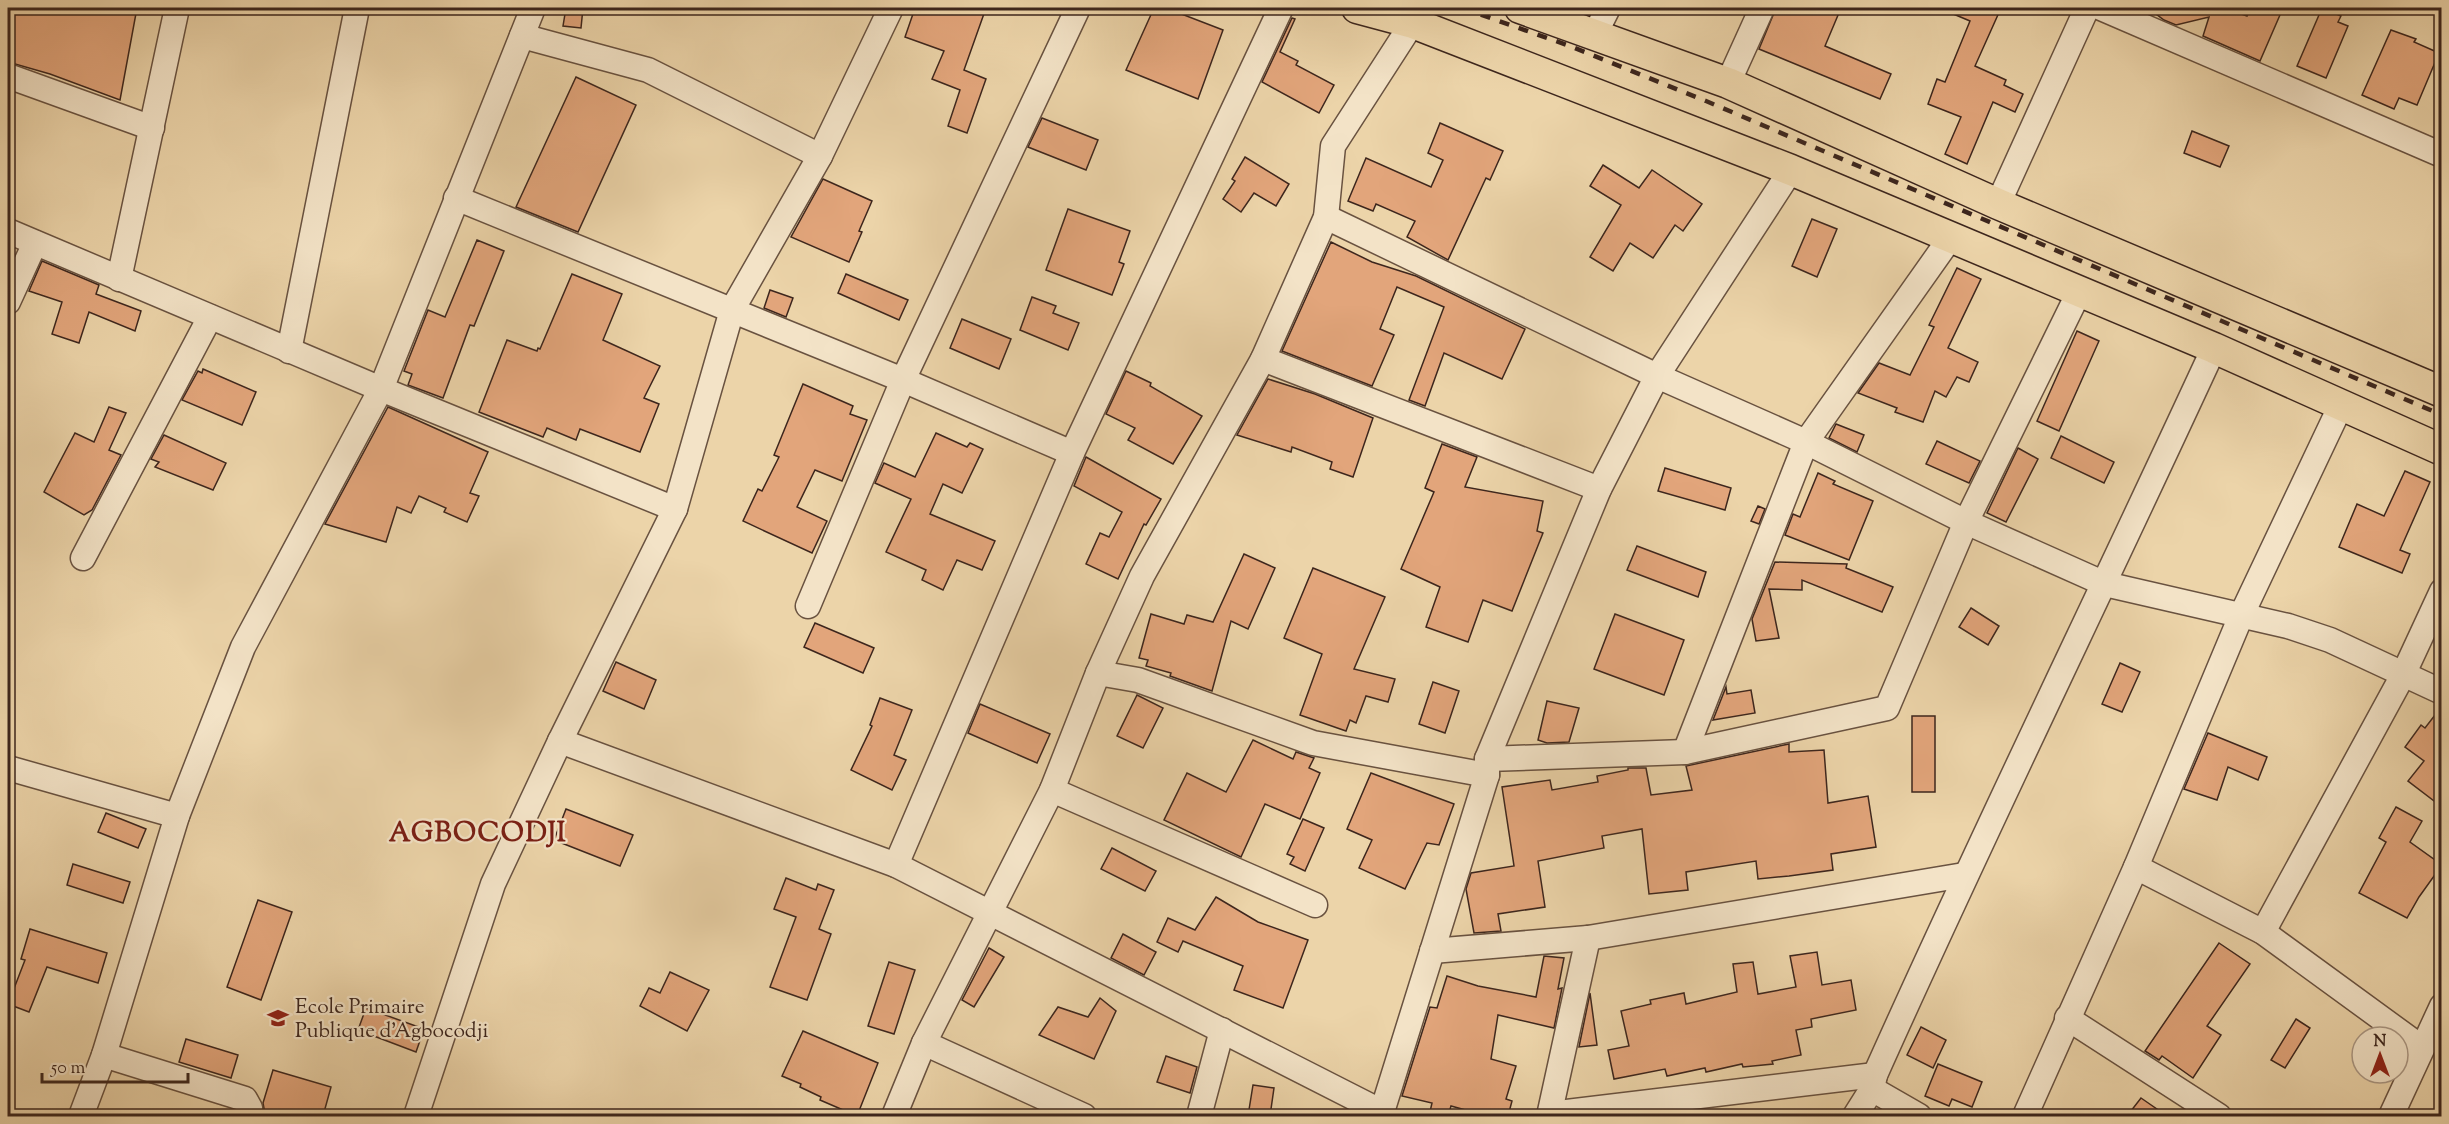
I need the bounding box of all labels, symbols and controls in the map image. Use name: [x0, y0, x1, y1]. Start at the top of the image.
district label: AGBOCODJI: [389, 815, 567, 854]
place label: Ecole Primaire Publique d'Agbocodji: [295, 993, 488, 1047]
school or university icon: Ecole Primaire Publique d'Agbocodji: [266, 1006, 290, 1030]
north arrow: [2350, 1025, 2410, 1085]
text: N: [2374, 1031, 2387, 1054]
scale bar: [42, 1046, 188, 1084]
text: 50 m: [50, 1056, 86, 1082]

